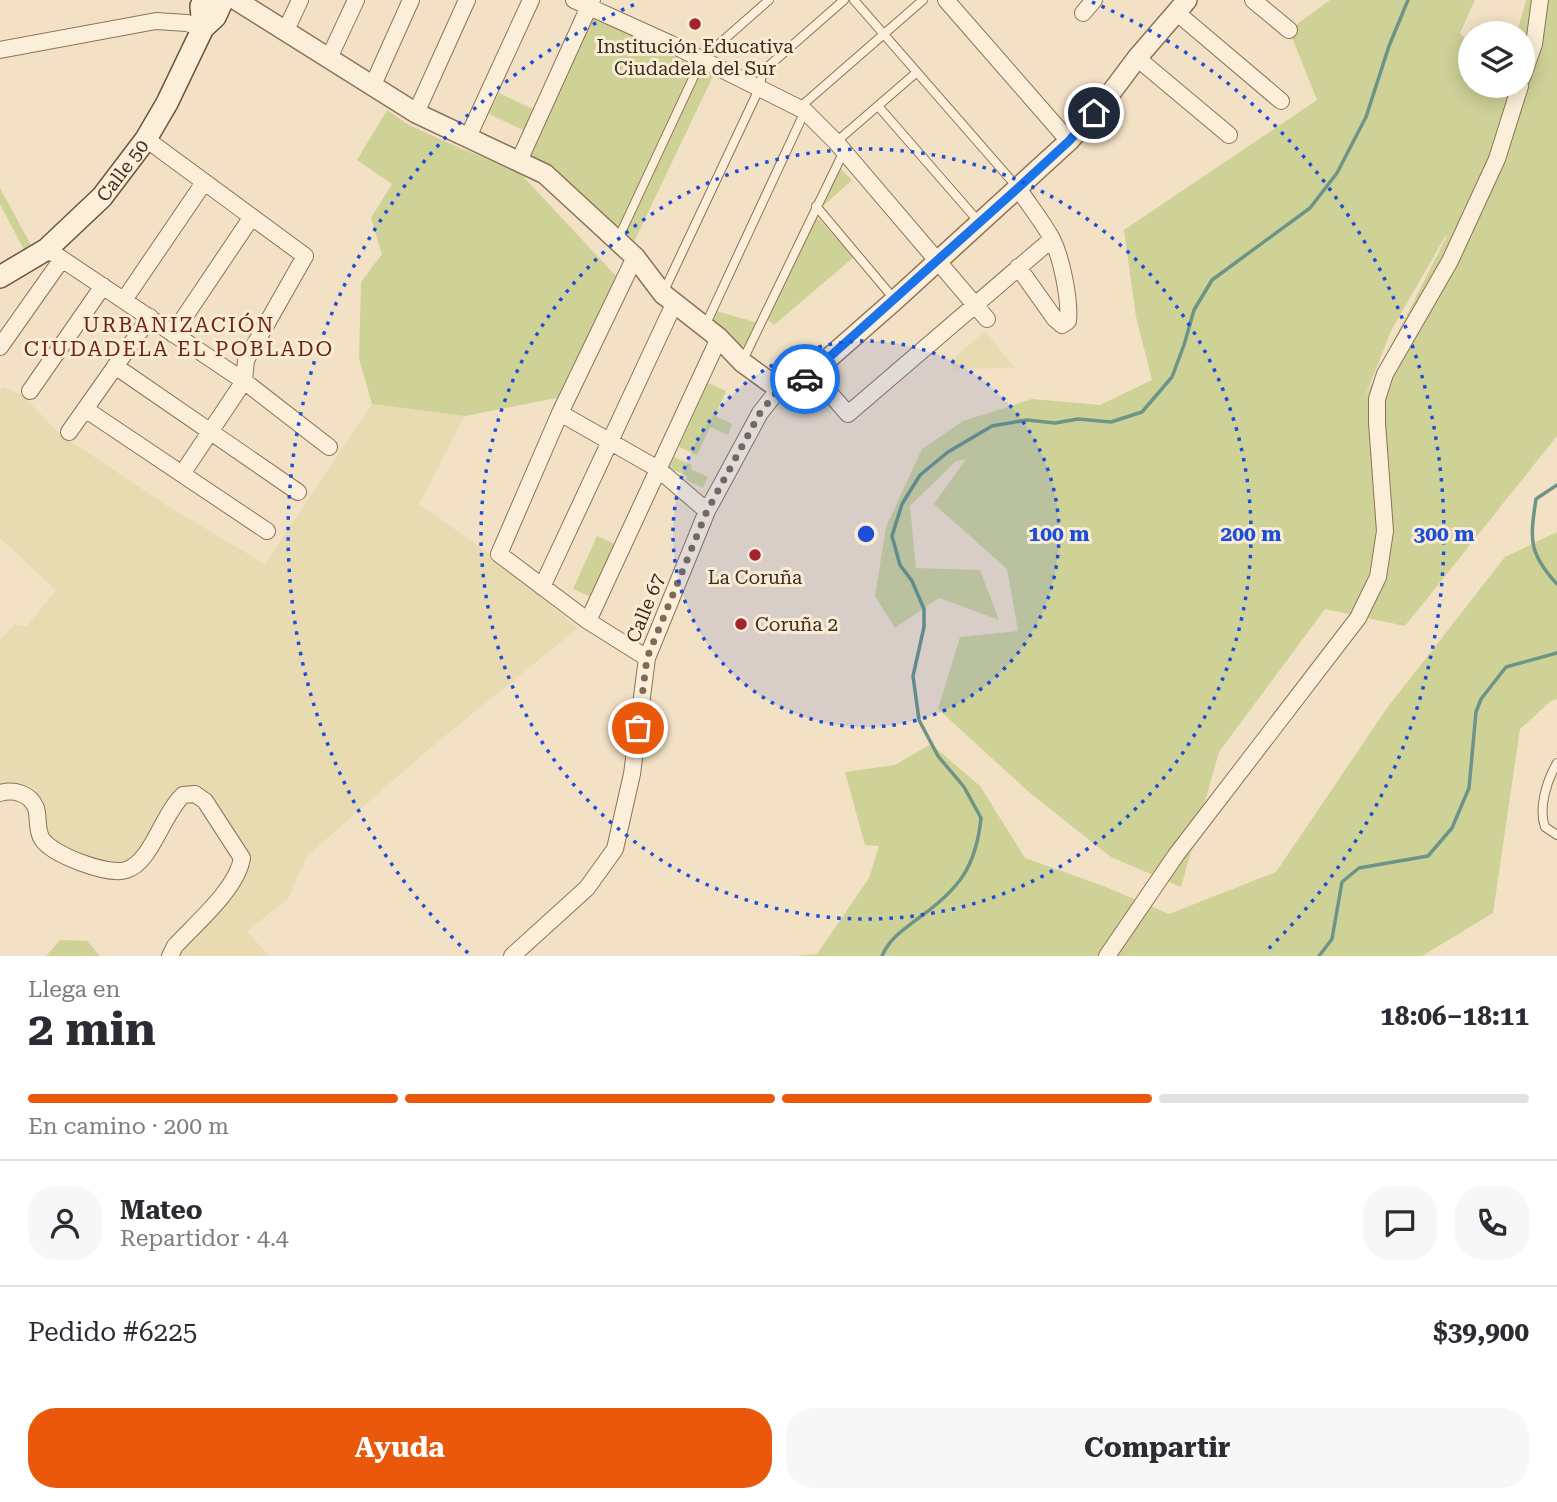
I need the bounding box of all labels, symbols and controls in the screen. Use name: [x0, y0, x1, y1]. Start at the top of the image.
marker: Institución Educativa Ciudadela del Sur: [687, 16, 703, 32]
map controls: [1458, 21, 1535, 98]
button: layers: [1458, 21, 1535, 98]
place label: Institución Educativa Ciudadela del Sur: [596, 35, 794, 80]
pin: [1064, 83, 1124, 143]
icon: home: [1075, 94, 1113, 132]
street label: Calle 50: [92, 135, 154, 206]
district label: URBANIZACIÓN CIUDADELA EL POBLADO: [24, 312, 334, 361]
courier: [770, 344, 840, 414]
icon: car: [786, 360, 824, 398]
centre of rings: [854, 522, 878, 546]
text: 100 m: [1029, 522, 1089, 546]
text: 200 m: [1221, 522, 1281, 546]
text: 300 m: [1414, 522, 1474, 546]
marker: La Coruña: [747, 547, 763, 563]
place label: La Coruña: [708, 566, 803, 589]
street label: Calle 67: [621, 570, 670, 646]
place label: Coruña 2: [755, 613, 838, 636]
marker: Coruña 2: [733, 616, 749, 632]
pin: [608, 698, 668, 758]
icon: bag: [619, 709, 657, 747]
text: Llega en: [28, 976, 120, 1003]
text: 18:06–18:11: [1380, 1001, 1529, 1031]
text: 2 min: [28, 1002, 156, 1056]
text: En camino · 200 m: [28, 1113, 229, 1140]
button: person: [28, 1186, 102, 1260]
button: chat: [1363, 1186, 1437, 1260]
button: phone: [1455, 1186, 1529, 1260]
text: Mateo: [120, 1195, 203, 1225]
text: Repartidor · 4.4: [120, 1225, 289, 1252]
text: Pedido #6225: [28, 1317, 197, 1347]
text: $39,900: [1433, 1317, 1529, 1347]
button: Ayuda: [28, 1408, 772, 1488]
button: Compartir: [786, 1408, 1529, 1488]

